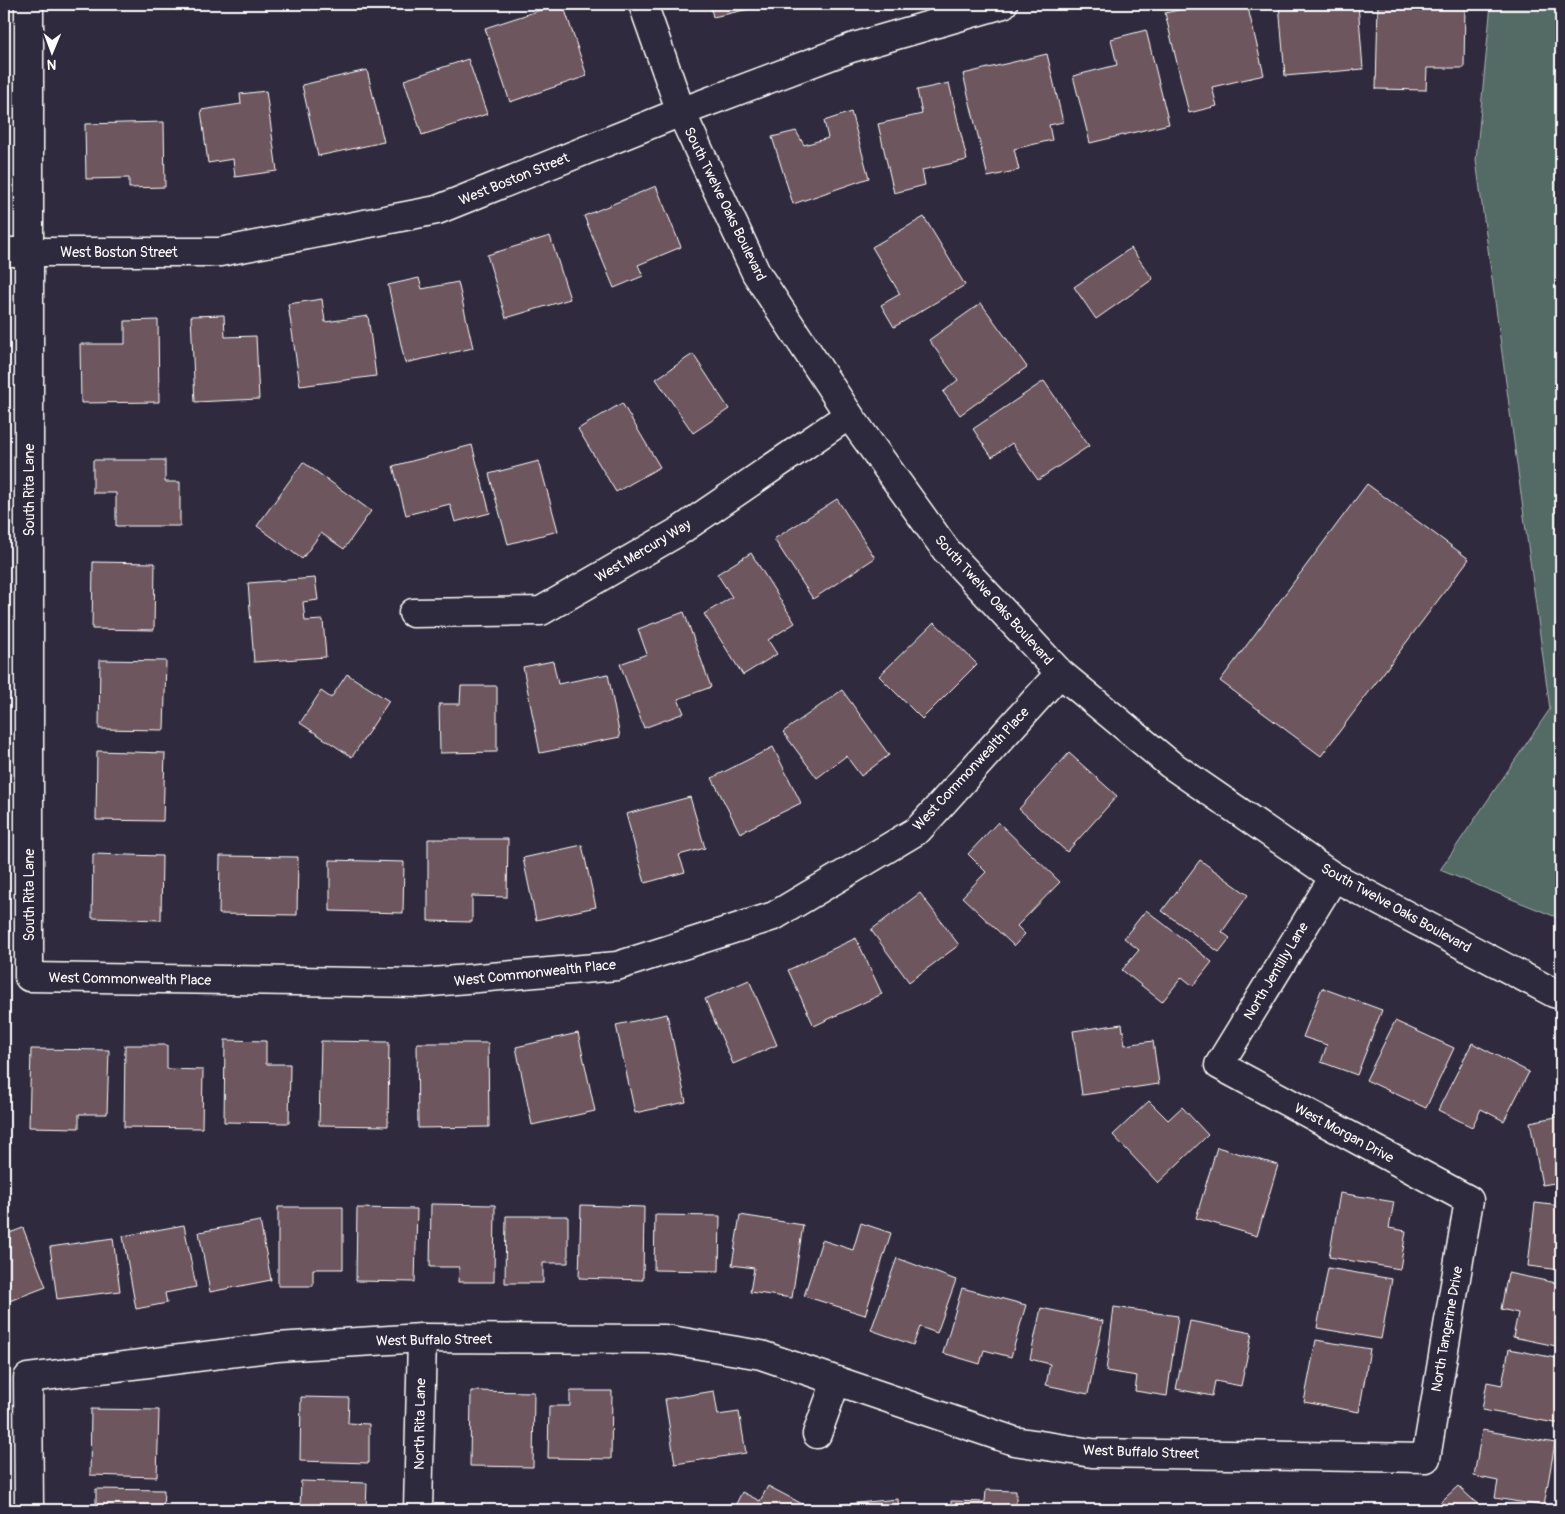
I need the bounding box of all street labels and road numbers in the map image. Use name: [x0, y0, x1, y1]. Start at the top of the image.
street label: South Twelve Oaks Boulevard: [680, 124, 770, 284]
street label: West Boston Street: [456, 149, 572, 209]
street label: West Boston Street: [60, 244, 178, 261]
street label: South Rita Lane: [21, 444, 38, 536]
street label: West Mercury Way: [592, 516, 694, 586]
street label: South Twelve Oaks Boulevard: [931, 532, 1057, 669]
street label: West Commonwealth Place: [909, 704, 1033, 834]
street label: South Rita Lane: [21, 849, 38, 941]
street label: South Twelve Oaks Boulevard: [1318, 860, 1474, 956]
street label: North Jentilly Lane: [1240, 919, 1312, 1023]
street label: West Commonwealth Place: [453, 956, 617, 990]
street label: West Commonwealth Place: [48, 969, 212, 989]
street label: West Morgan Drive: [1291, 1100, 1397, 1166]
street label: North Tangerine Drive: [1428, 1265, 1466, 1393]
street label: West Buffalo Street: [376, 1330, 493, 1350]
street label: North Rita Lane: [411, 1378, 429, 1470]
street label: West Buffalo Street: [1083, 1441, 1200, 1463]

